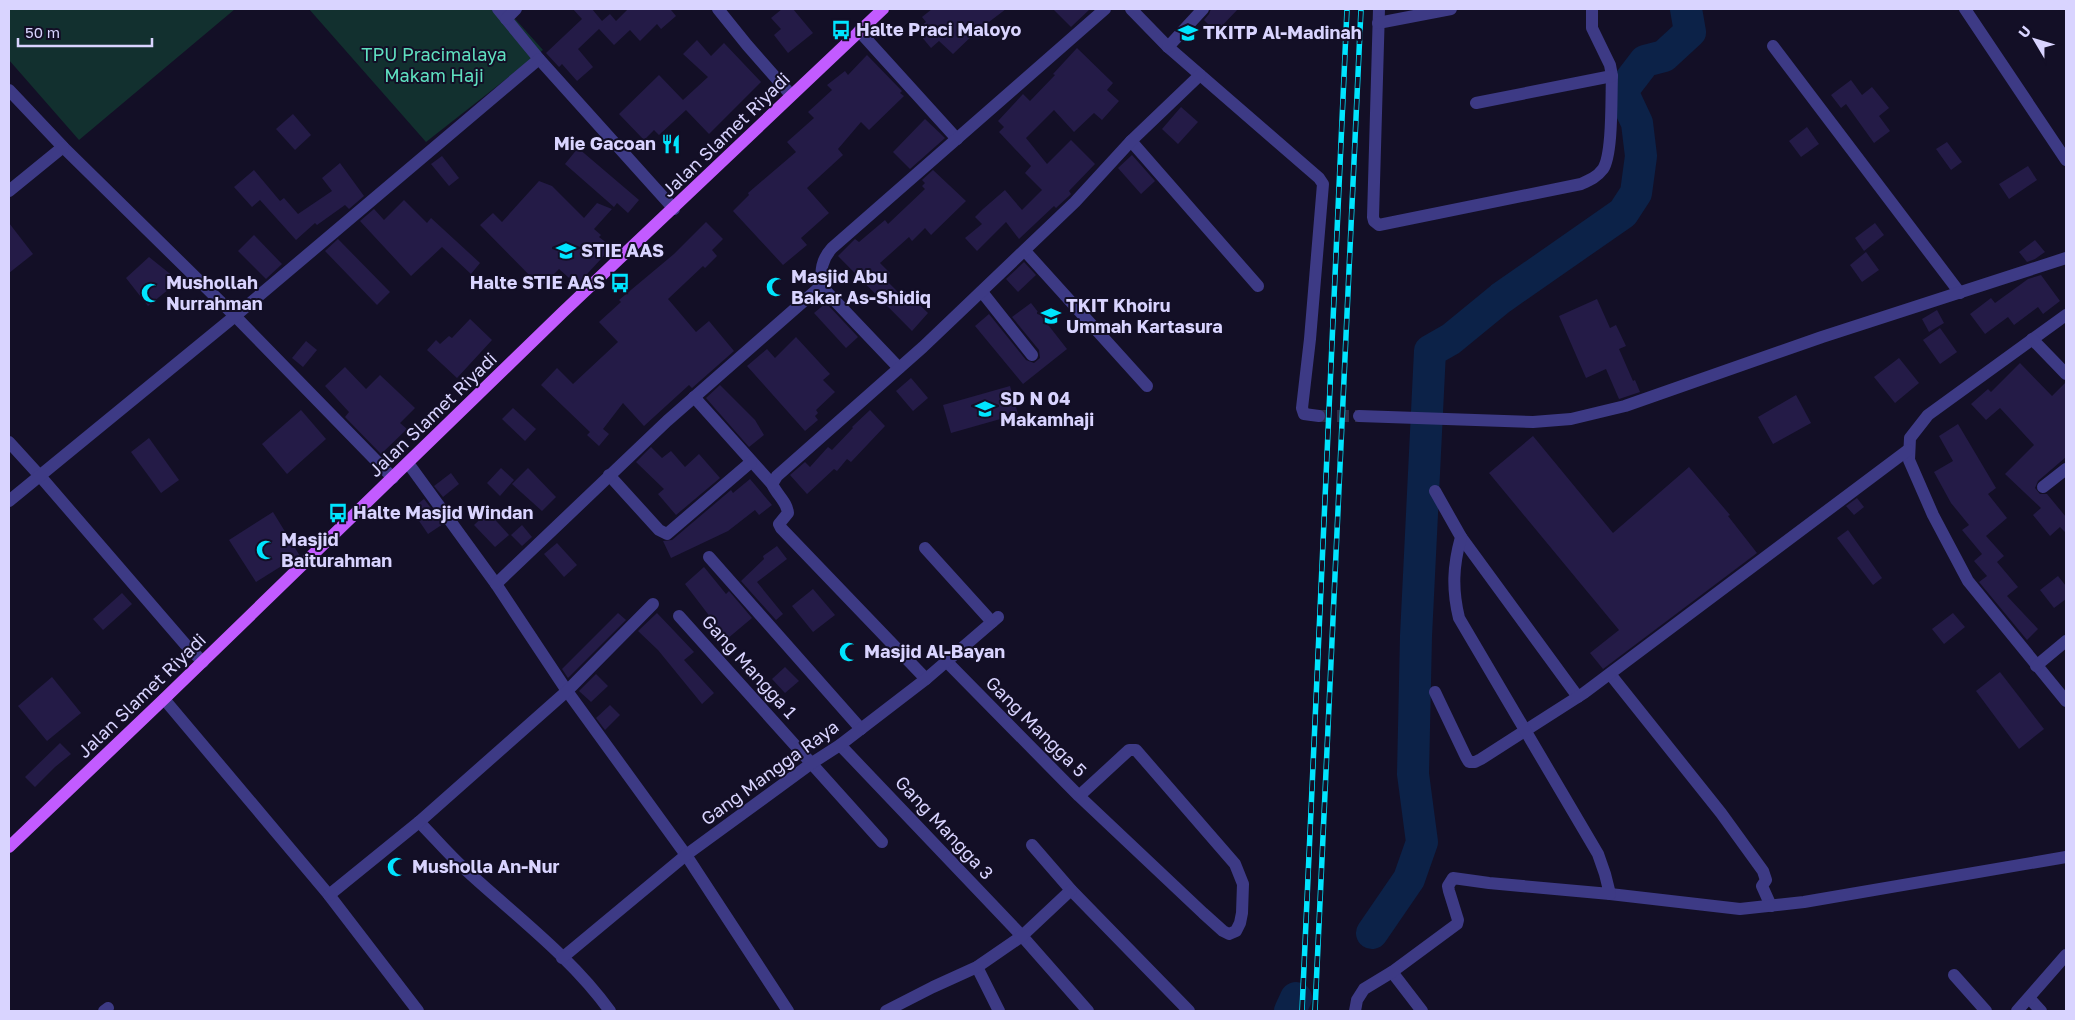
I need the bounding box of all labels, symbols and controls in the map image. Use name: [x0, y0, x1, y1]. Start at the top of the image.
scale bar: [18, 15, 151, 47]
north arrow: [2010, 15, 2060, 65]
place label: Halte Praci Maloyo: [856, 18, 1021, 40]
bus stop icon: Halte Praci Maloyo: [830, 19, 852, 41]
place label: TKITP Al-Madinah: [1203, 21, 1362, 43]
school or university icon: TKITP Al-Madinah: [1177, 22, 1199, 44]
text: U: [2015, 22, 2034, 41]
text: 50 m: [25, 23, 60, 41]
park label: TPU Pracimalaya Makam Haji: [361, 43, 507, 86]
street label: Jalan Slamet Riyadi: [657, 67, 794, 201]
place label: Mie Gacoan: [554, 132, 656, 154]
restaurant icon: Mie Gacoan: [660, 133, 682, 155]
place label: STIE AAS: [581, 239, 664, 261]
school or university icon: STIE AAS: [555, 240, 577, 262]
place label: Masjid Abu Bakar As-Shidiq: [791, 265, 931, 308]
place label: Mushollah Nurrahman: [166, 271, 263, 314]
place label: Halte STIE AAS: [470, 271, 605, 293]
bus stop icon: Halte STIE AAS: [609, 272, 631, 294]
mosque icon: Masjid Abu Bakar As-Shidiq: [765, 276, 787, 298]
mosque icon: Mushollah Nurrahman: [140, 282, 162, 304]
place label: TKIT Khoiru Ummah Kartasura: [1066, 294, 1223, 337]
school or university icon: TKIT Khoiru Ummah Kartasura: [1040, 305, 1062, 327]
street label: Jalan Slamet Riyadi: [364, 347, 501, 481]
place label: SD N 04 Makamhaji: [1000, 387, 1094, 430]
school or university icon: SD N 04 Makamhaji: [974, 398, 996, 420]
place label: Halte Masjid Windan: [353, 501, 533, 523]
bus stop icon: Halte Masjid Windan: [327, 502, 349, 524]
place label: Masjid Baiturahman: [281, 528, 392, 571]
mosque icon: Masjid Baiturahman: [255, 539, 277, 561]
street label: Gang Mangga 1: [697, 610, 802, 723]
street label: Jalan Slamet Riyadi: [73, 628, 210, 762]
place label: Masjid Al-Bayan: [864, 640, 1005, 662]
mosque icon: Masjid Al-Bayan: [838, 641, 860, 663]
street label: Gang Mangga 5: [982, 671, 1092, 781]
street label: Gang Mangga Raya: [696, 715, 842, 829]
street label: Gang Mangga 3: [891, 771, 998, 884]
place label: Musholla An-Nur: [412, 855, 559, 877]
mosque icon: Musholla An-Nur: [386, 856, 408, 878]

